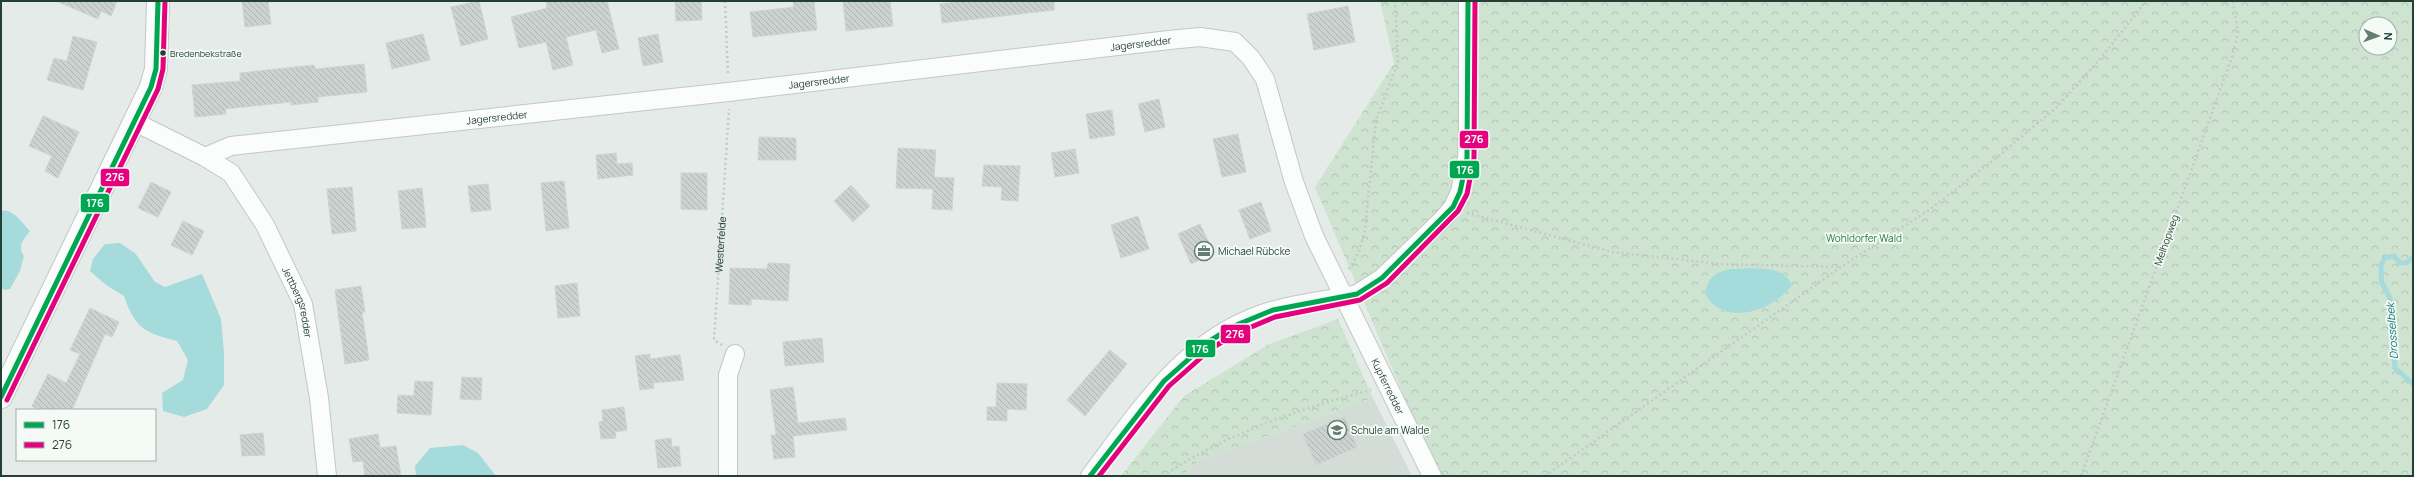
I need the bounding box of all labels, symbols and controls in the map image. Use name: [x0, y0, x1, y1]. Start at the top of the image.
north arrow: [2358, 16, 2398, 56]
text: N: [2381, 32, 2396, 41]
street label: Jagersredder: [1109, 33, 1172, 54]
place label: Bredenbekstraße: [170, 47, 242, 60]
marker: Bredenbekstraße: [158, 48, 168, 58]
street label: Jagersredder: [788, 71, 851, 92]
street label: Jagersredder: [466, 107, 529, 127]
line badge: 276: [1459, 130, 1489, 149]
text: 276: [1464, 131, 1484, 146]
line badge: 176: [1449, 160, 1480, 179]
text: 176: [1456, 162, 1474, 177]
line badge: 276: [100, 168, 130, 187]
text: 276: [105, 169, 125, 184]
line badge: 176: [80, 193, 110, 213]
text: 176: [86, 195, 104, 210]
street label: Melhopweg: [2150, 212, 2182, 267]
street label: Westerfelde: [711, 216, 729, 273]
park label: Wohldorfer Wald: [1826, 231, 1902, 245]
office icon: Michael Rübcke: [1193, 240, 1215, 262]
place label: Michael Rübcke: [1218, 244, 1291, 258]
street label: Jettbergsredder: [279, 264, 316, 339]
water label: Drosselbek: [2382, 301, 2401, 360]
line badge: 276: [1220, 324, 1251, 344]
text: 276: [1225, 326, 1245, 341]
line badge: 176: [1185, 339, 1216, 358]
text: 176: [1191, 341, 1209, 356]
street label: Kupferredder: [1368, 356, 1408, 417]
legend: [16, 409, 156, 461]
text: 176: [52, 416, 70, 433]
school or university icon: Schule am Walde: [1326, 419, 1348, 441]
place label: Schule am Walde: [1351, 423, 1430, 437]
text: 276: [52, 436, 72, 453]

